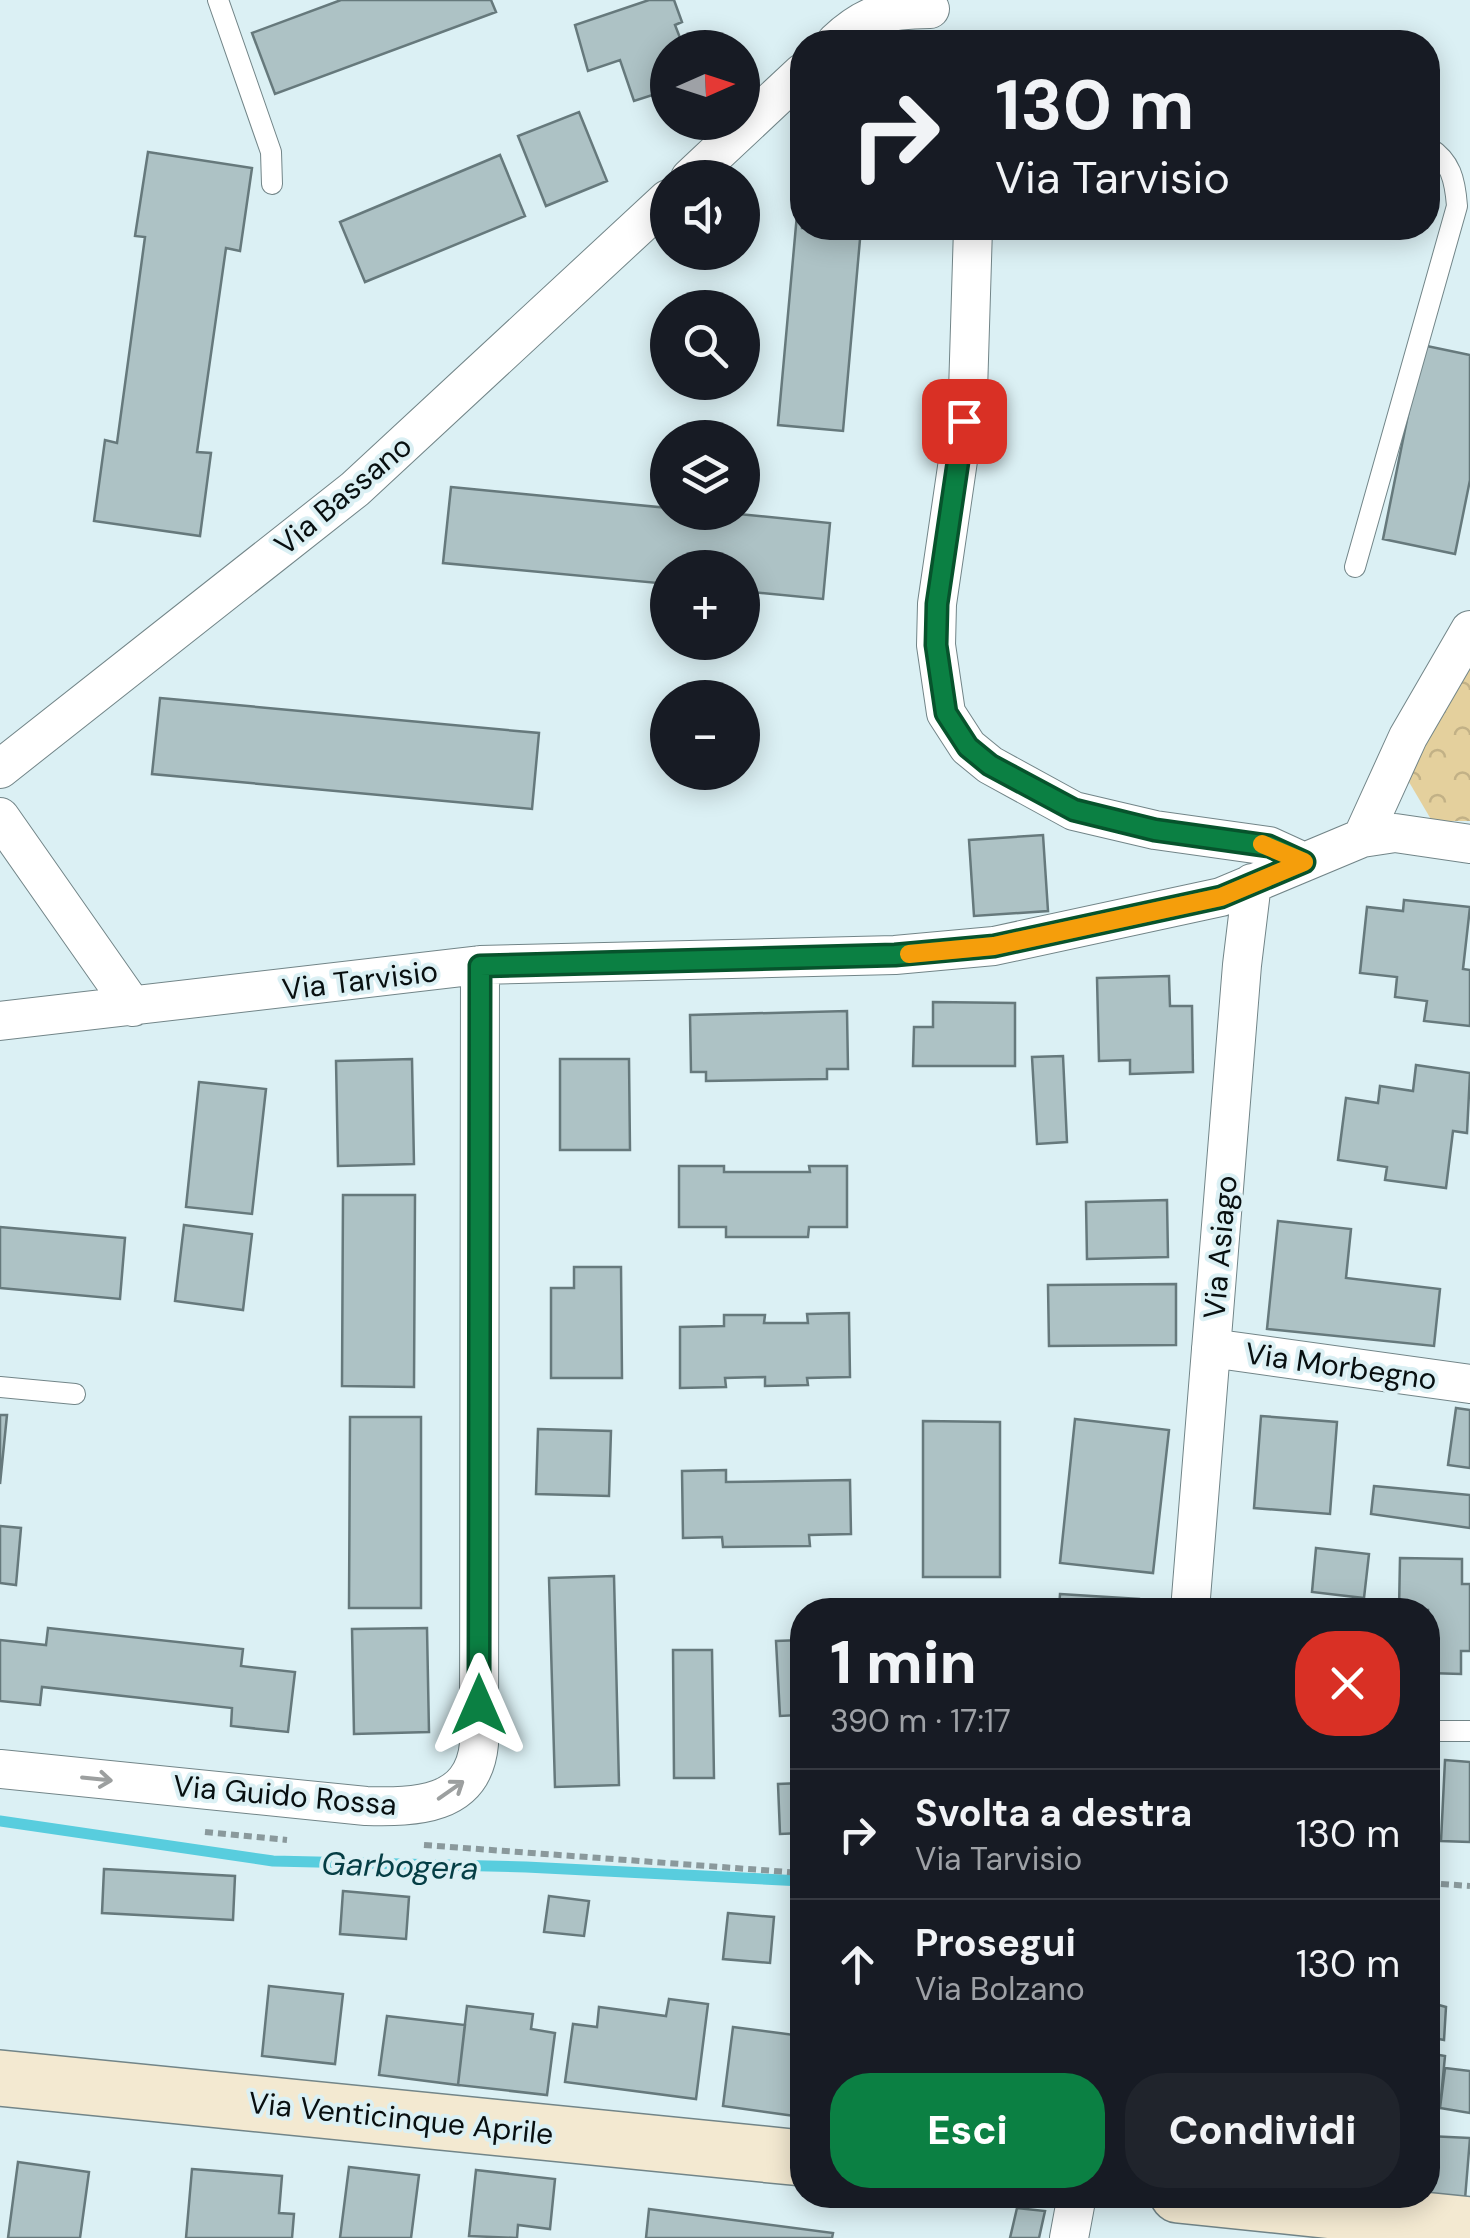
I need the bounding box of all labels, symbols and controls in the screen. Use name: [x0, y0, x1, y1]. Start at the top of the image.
north arrow: [650, 30, 760, 140]
map controls: [650, 30, 760, 790]
text: 130 m: [995, 60, 1194, 151]
icon: right: [830, 70, 960, 200]
text: Via Tarvisio: [995, 148, 1230, 207]
button: sound: [650, 160, 760, 270]
button: search: [650, 290, 760, 400]
pin: [922, 379, 1007, 464]
icon: arrive: [937, 394, 992, 449]
button: layers: [650, 420, 760, 530]
street label: Via Bassano: [266, 426, 420, 564]
button: +: [650, 550, 760, 660]
button: −: [650, 680, 760, 790]
street label: Via Tarvisio: [280, 951, 440, 1009]
street label: Via Asiago: [1194, 1174, 1246, 1320]
street label: Via Morbegno: [1243, 1333, 1439, 1399]
text: 1 min: [830, 1623, 977, 1702]
button: close: [1295, 1631, 1400, 1736]
position arrow: [427, 1653, 531, 1757]
text: 390 m · 17:17: [830, 1700, 1011, 1742]
street label: Via Guido Rossa: [172, 1766, 398, 1824]
one-way arrow: [80, 1770, 113, 1789]
one-way arrow: [437, 1780, 464, 1801]
text: Svolta a destra: [915, 1788, 1192, 1838]
icon: right: [830, 1807, 885, 1862]
text: 130 m: [1296, 1809, 1400, 1859]
text: Via Tarvisio: [915, 1838, 1082, 1880]
water label: Garbogera: [321, 1842, 479, 1890]
text: Prosegui: [915, 1918, 1076, 1968]
icon: ahead: [830, 1937, 885, 1992]
text: 130 m: [1296, 1939, 1400, 1989]
text: Via Bolzano: [915, 1968, 1085, 2010]
button: Esci: [830, 2073, 1105, 2188]
button: Condividi: [1125, 2073, 1400, 2188]
street label: Via Venticinque Aprile: [247, 2083, 555, 2153]

